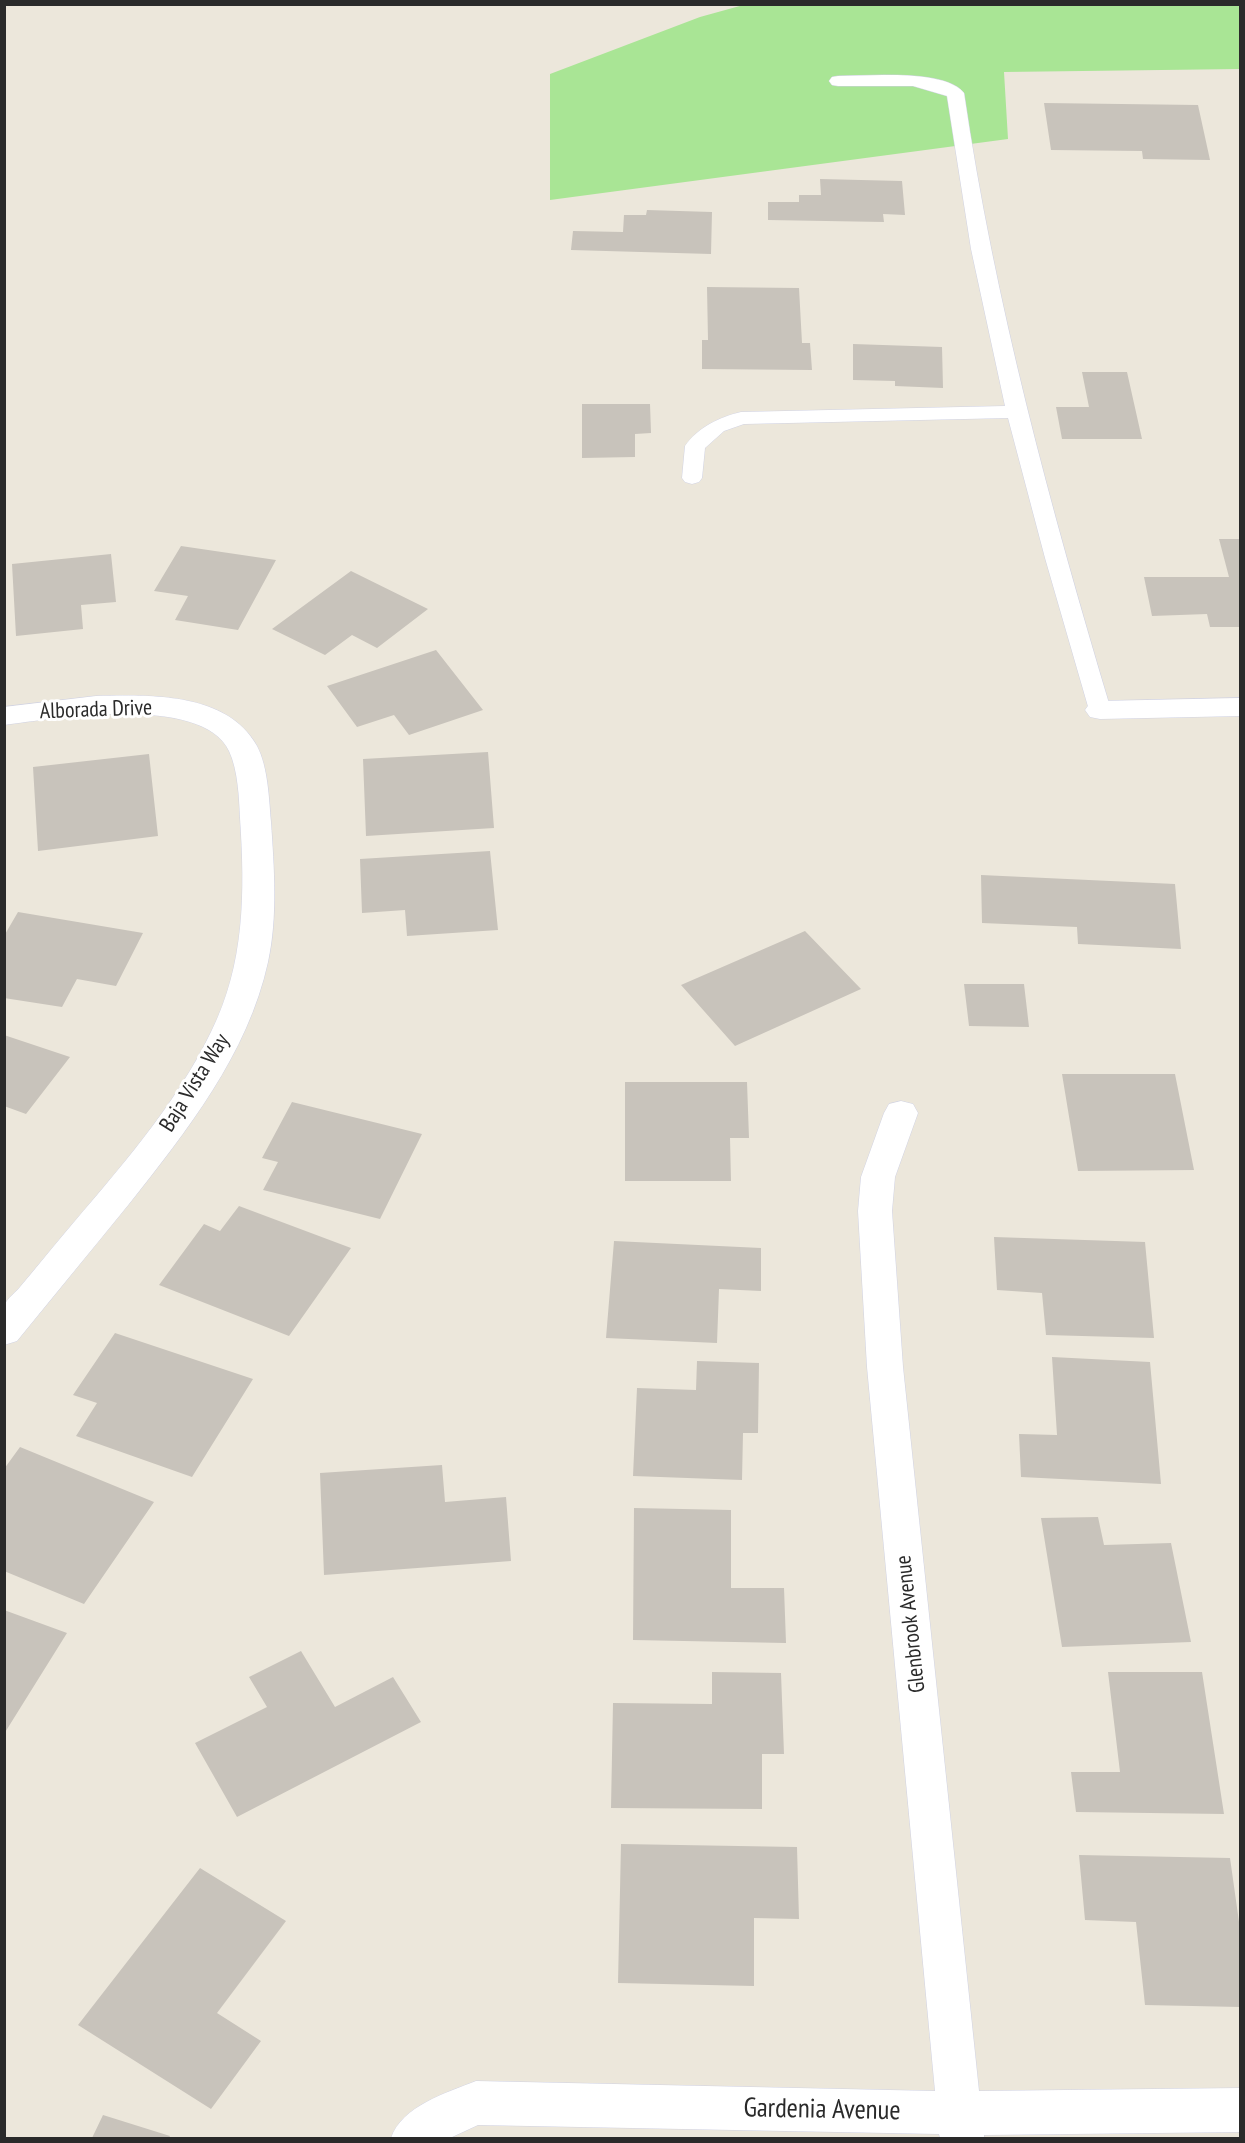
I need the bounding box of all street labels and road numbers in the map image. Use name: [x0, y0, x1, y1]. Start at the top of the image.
street label: Alborada Drive: [39, 695, 153, 725]
street label: Baja Vista Way: [155, 1029, 235, 1137]
street label: Glenbrook Avenue: [891, 1554, 931, 1694]
street label: Gardenia Avenue: [743, 2092, 901, 2128]

